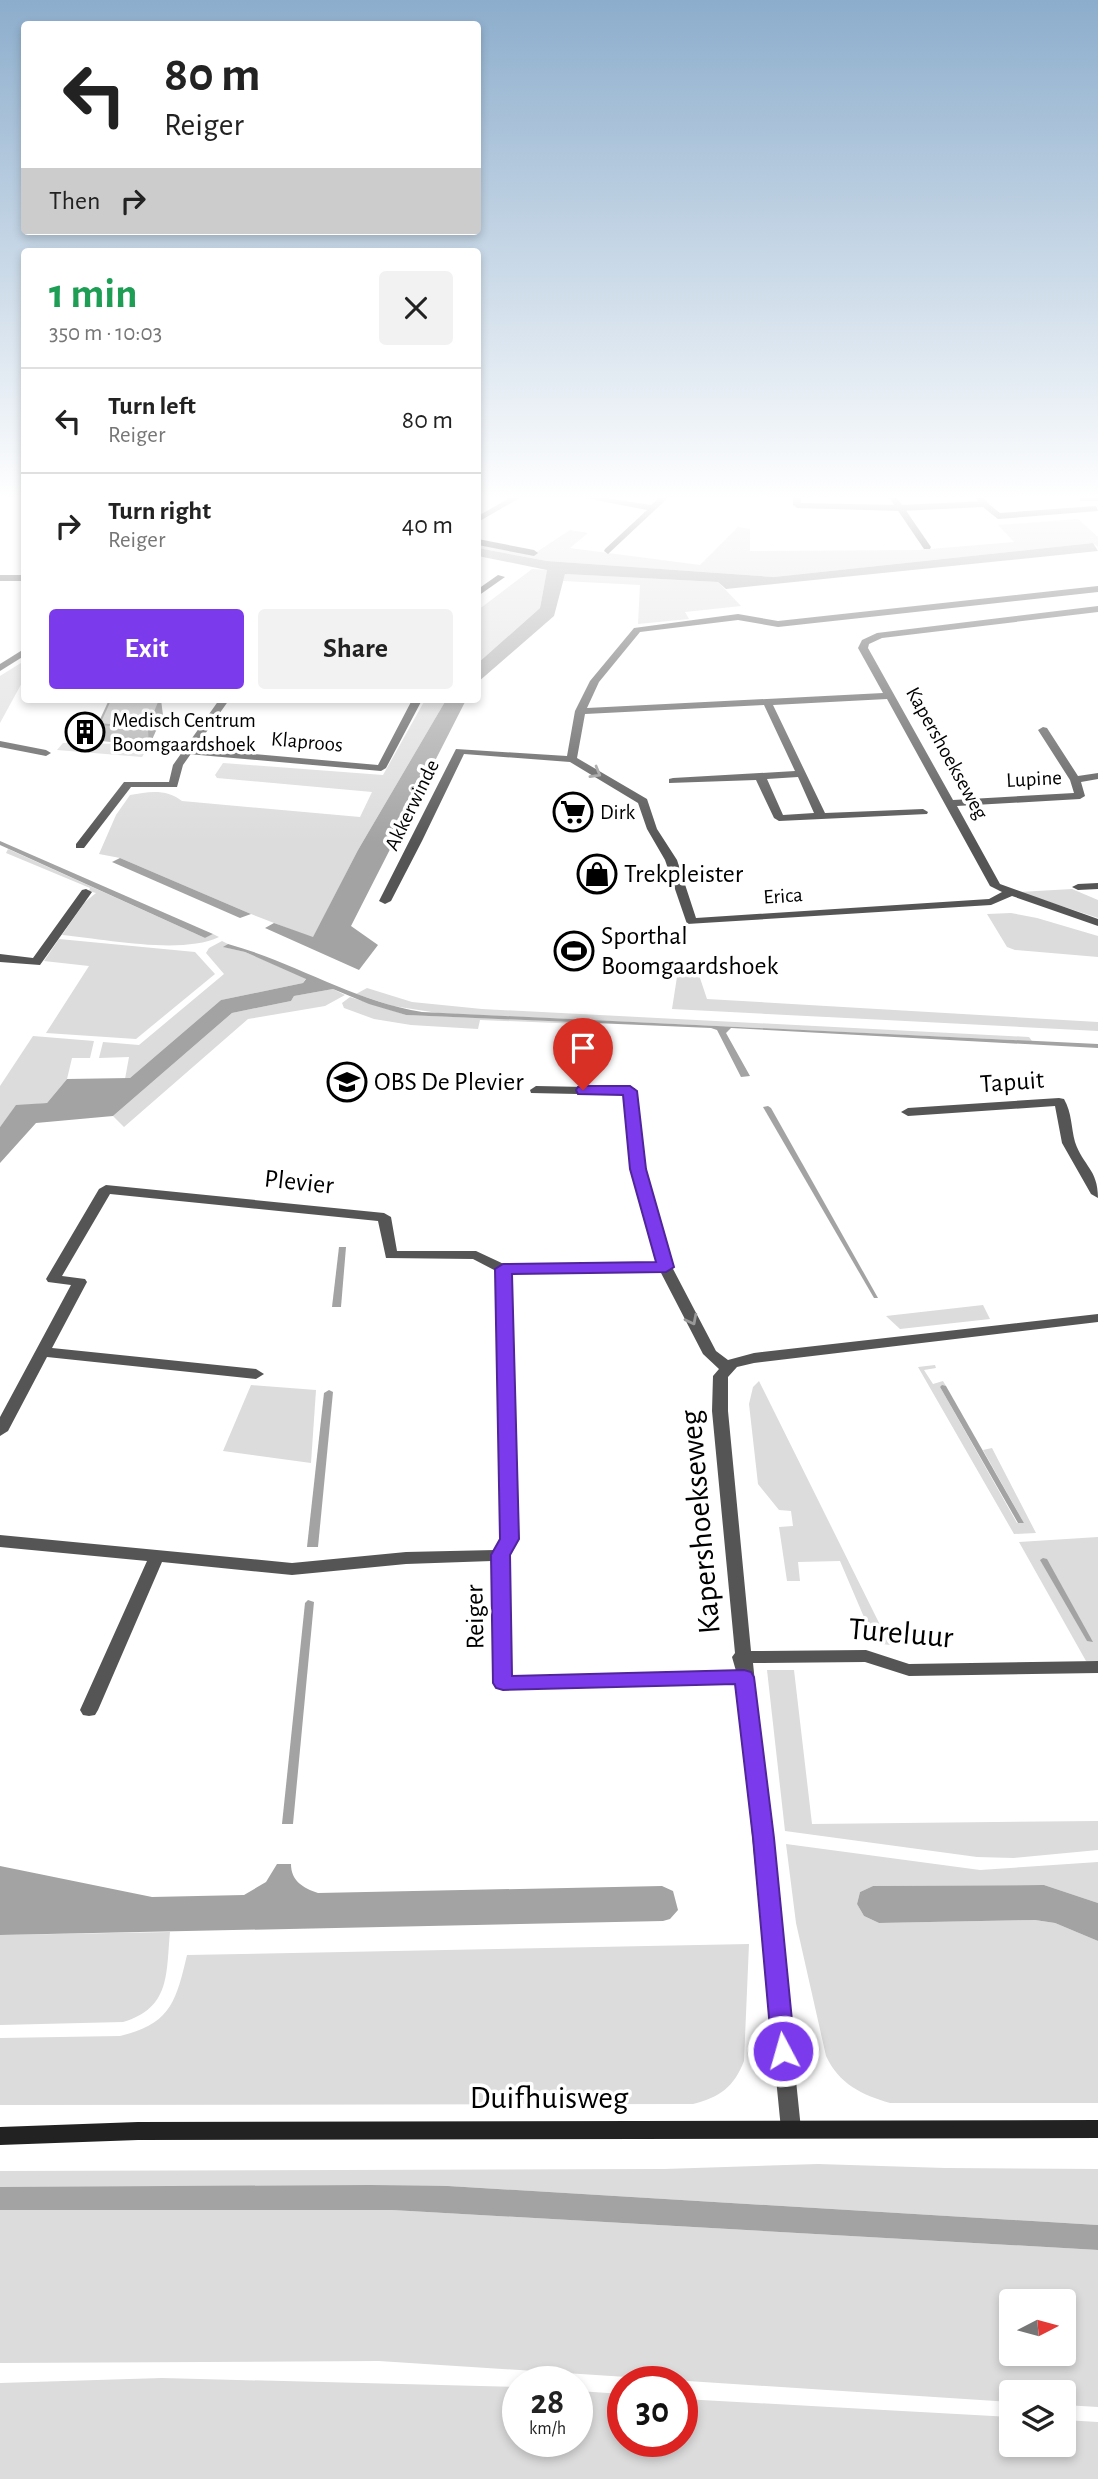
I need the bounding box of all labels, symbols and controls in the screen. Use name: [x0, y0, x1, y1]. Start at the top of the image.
icon: left: [49, 49, 140, 140]
text: 80 m: [164, 51, 261, 100]
text: Reiger: [164, 109, 244, 141]
icon: right: [114, 182, 152, 220]
text: Then: [49, 188, 100, 214]
button: close: [379, 271, 453, 345]
text: 1 min: [49, 273, 138, 315]
text: 350 m · 10:03: [49, 322, 162, 345]
text: Turn left: [108, 393, 196, 419]
icon: left: [49, 402, 87, 440]
text: 80 m: [402, 407, 453, 433]
text: Reiger: [108, 424, 165, 447]
text: Turn right: [108, 498, 211, 524]
icon: right: [49, 507, 87, 545]
text: 40 m: [402, 512, 453, 538]
text: Reiger: [108, 529, 165, 552]
button: Exit: [49, 609, 244, 689]
button: Share: [258, 609, 453, 689]
street label: Kapershoekseweg: [902, 683, 992, 823]
place label: Medisch Centrum Boomgaardshoek: [112, 710, 256, 755]
building icon: Medisch Centrum Boomgaardshoek: [64, 711, 106, 753]
street label: Klaproos: [270, 728, 344, 756]
street label: Akkerwinde: [381, 756, 443, 854]
one-way arrow: [589, 765, 602, 778]
street label: Lupine: [1006, 767, 1062, 791]
supermarket icon: Dirk: [552, 791, 594, 833]
place label: Dirk: [600, 802, 635, 823]
shop icon: Trekpleister: [576, 853, 618, 895]
place label: Trekpleister: [624, 861, 744, 887]
street label: Erica: [763, 884, 804, 908]
place label: Sporthal Boomgaardshoek: [601, 923, 779, 979]
sports icon: Sporthal Boomgaardshoek: [553, 930, 595, 972]
pin: [553, 1018, 613, 1090]
icon: arrive: [564, 1029, 602, 1067]
school or university icon: OBS De Plevier: [326, 1061, 368, 1103]
street label: Tapuit: [979, 1067, 1045, 1097]
place label: OBS De Plevier: [374, 1069, 524, 1095]
street label: Plevier: [263, 1165, 336, 1199]
one-way arrow: [684, 1313, 698, 1325]
street label: Kapershoekseweg: [674, 1408, 726, 1635]
street label: Reiger: [461, 1584, 489, 1650]
street label: Tureluur: [847, 1612, 955, 1654]
position arrow: [746, 2014, 820, 2088]
street label: Duifhuisweg: [470, 2082, 629, 2114]
north arrow: [999, 2289, 1076, 2366]
map controls: [999, 2289, 1076, 2457]
speed limit sign: 30: [607, 2366, 698, 2457]
button: layers: [999, 2380, 1076, 2457]
text: 28: [531, 2385, 564, 2420]
text: km/h: [529, 2420, 566, 2438]

